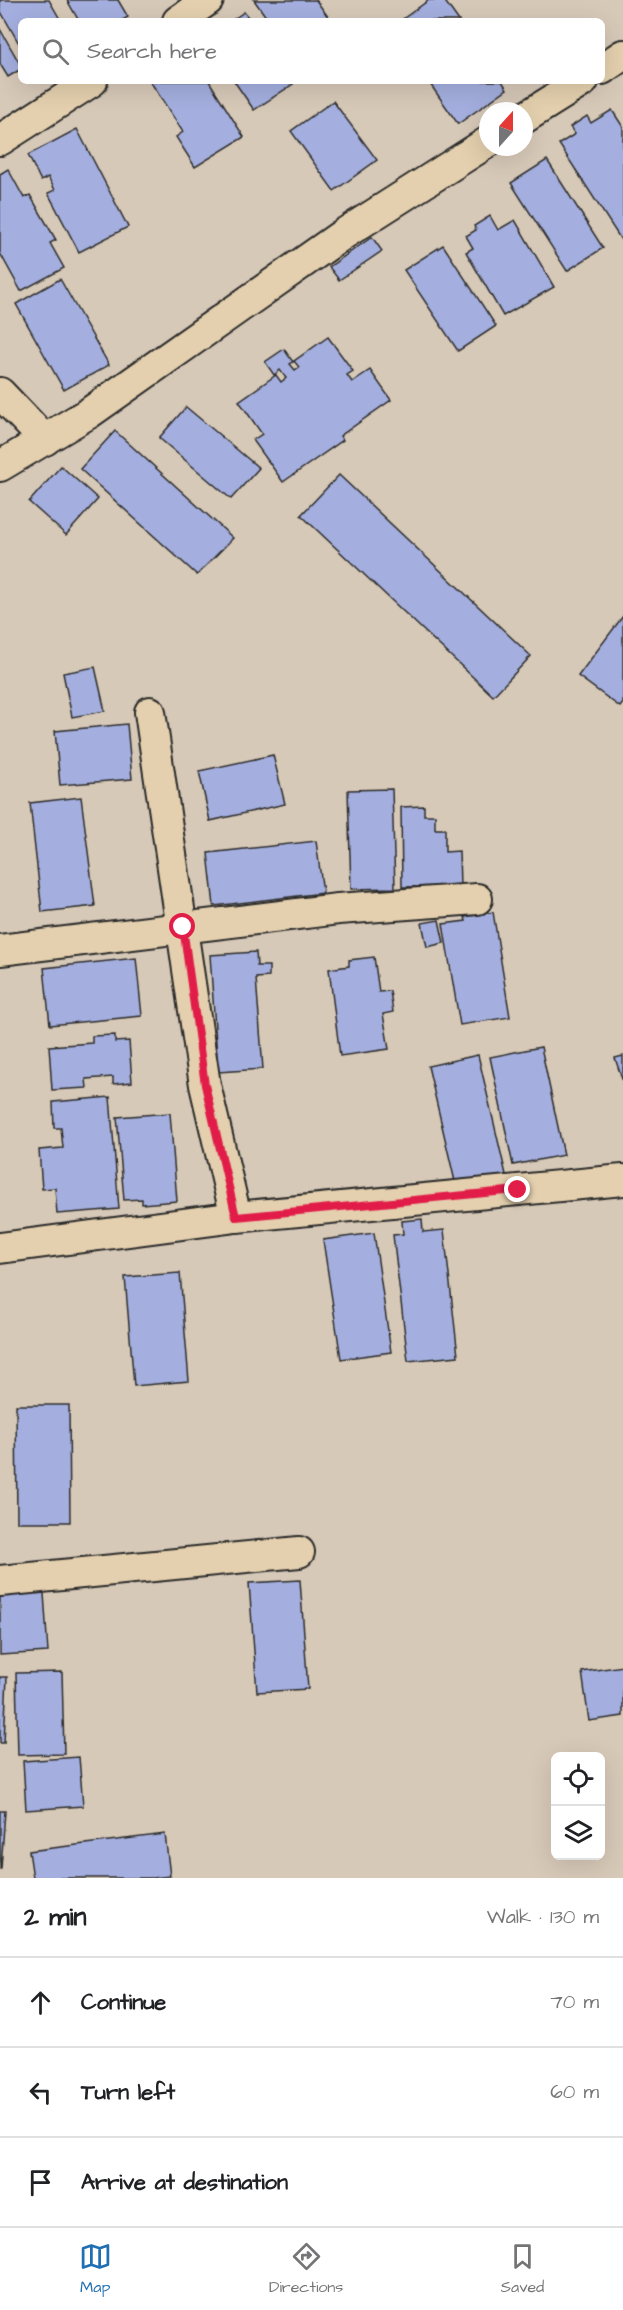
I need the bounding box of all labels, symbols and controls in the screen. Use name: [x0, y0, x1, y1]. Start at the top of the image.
search box: [18, 18, 605, 84]
icon: search: [39, 35, 72, 68]
text: Search here: [87, 36, 217, 67]
north arrow: [479, 102, 533, 156]
route start: [169, 913, 195, 939]
route end: [504, 1176, 530, 1202]
map controls: [551, 1752, 605, 1860]
button: locate: [551, 1752, 605, 1806]
button: layers: [551, 1806, 605, 1860]
text: 2 min: [24, 1899, 86, 1935]
text: Walk · 130 m: [487, 1903, 599, 1931]
icon: ahead: [24, 1986, 57, 2019]
text: Continue: [81, 1987, 166, 2018]
text: 70 m: [551, 1988, 599, 2016]
icon: left: [24, 2076, 57, 2109]
text: Turn left: [81, 2077, 175, 2108]
text: 60 m: [550, 2078, 599, 2106]
icon: arrive: [24, 2166, 57, 2199]
text: Arrive at destination: [81, 2167, 288, 2198]
tab: Map: [79, 2240, 112, 2298]
tab: Directions: [269, 2240, 343, 2298]
tab: Saved: [501, 2240, 544, 2298]

